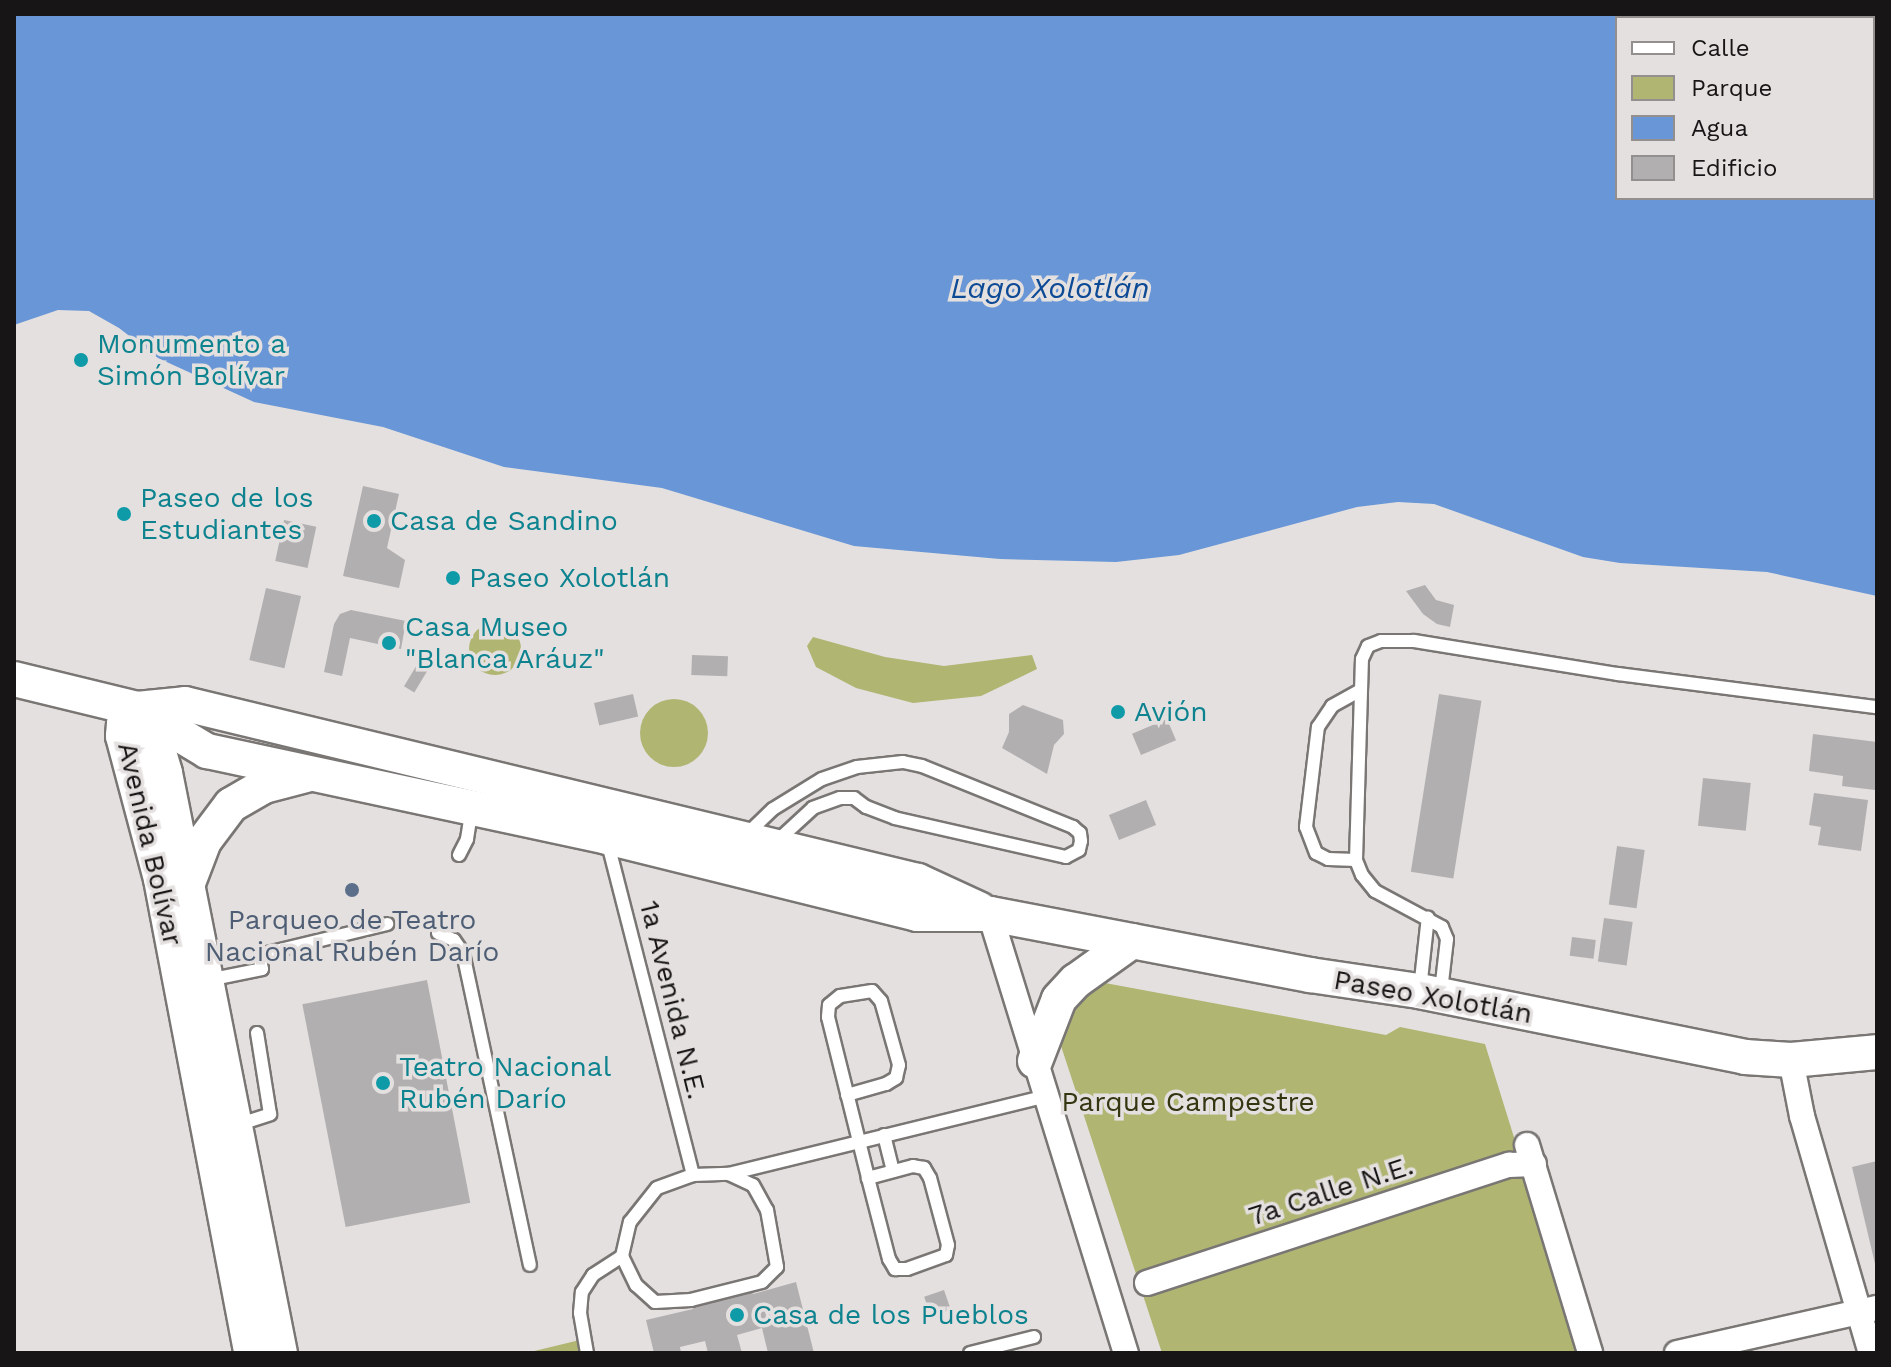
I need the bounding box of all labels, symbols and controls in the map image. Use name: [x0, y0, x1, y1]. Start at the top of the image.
legend: [1615, 16, 1875, 200]
text: Calle: [1691, 34, 1750, 62]
text: Parque: [1691, 74, 1772, 102]
text: Agua: [1691, 114, 1748, 142]
text: Edificio: [1691, 154, 1777, 182]
water label: Lago Xolotlán: [950, 270, 1150, 306]
place label: Monumento a Simón Bolívar: [97, 327, 286, 393]
marker: Monumento a Simón Bolívar: [72, 351, 90, 369]
place label: Paseo de los Estudiantes: [140, 481, 314, 547]
place label: Casa de Sandino: [390, 504, 618, 538]
marker: Paseo de los Estudiantes: [115, 505, 133, 523]
marker: Casa de Sandino: [365, 512, 383, 530]
place label: Paseo Xolotlán: [469, 561, 670, 595]
marker: Paseo Xolotlán: [444, 569, 462, 587]
place label: Casa Museo "Blanca Aráuz": [405, 610, 606, 676]
marker: Casa Museo "Blanca Aráuz": [380, 634, 398, 652]
place label: Avión: [1134, 695, 1208, 729]
marker: Avión: [1109, 703, 1127, 721]
street label: Avenida Bolívar: [110, 739, 190, 949]
marker: Parqueo de Teatro Nacional Rubén Darío: [343, 881, 361, 899]
street label: 1a Avenida N.E.: [632, 896, 714, 1104]
place label: Parqueo de Teatro Nacional Rubén Darío: [204, 903, 500, 969]
street label: Paseo Xolotlán: [1331, 963, 1535, 1031]
place label: Teatro Nacional Rubén Darío: [399, 1050, 611, 1116]
marker: Teatro Nacional Rubén Darío: [374, 1074, 392, 1092]
park label: Parque Campestre: [1061, 1085, 1315, 1119]
street label: 7a Calle N.E.: [1244, 1149, 1418, 1233]
place label: Casa de los Pueblos: [753, 1298, 1029, 1332]
marker: Casa de los Pueblos: [728, 1306, 746, 1324]

